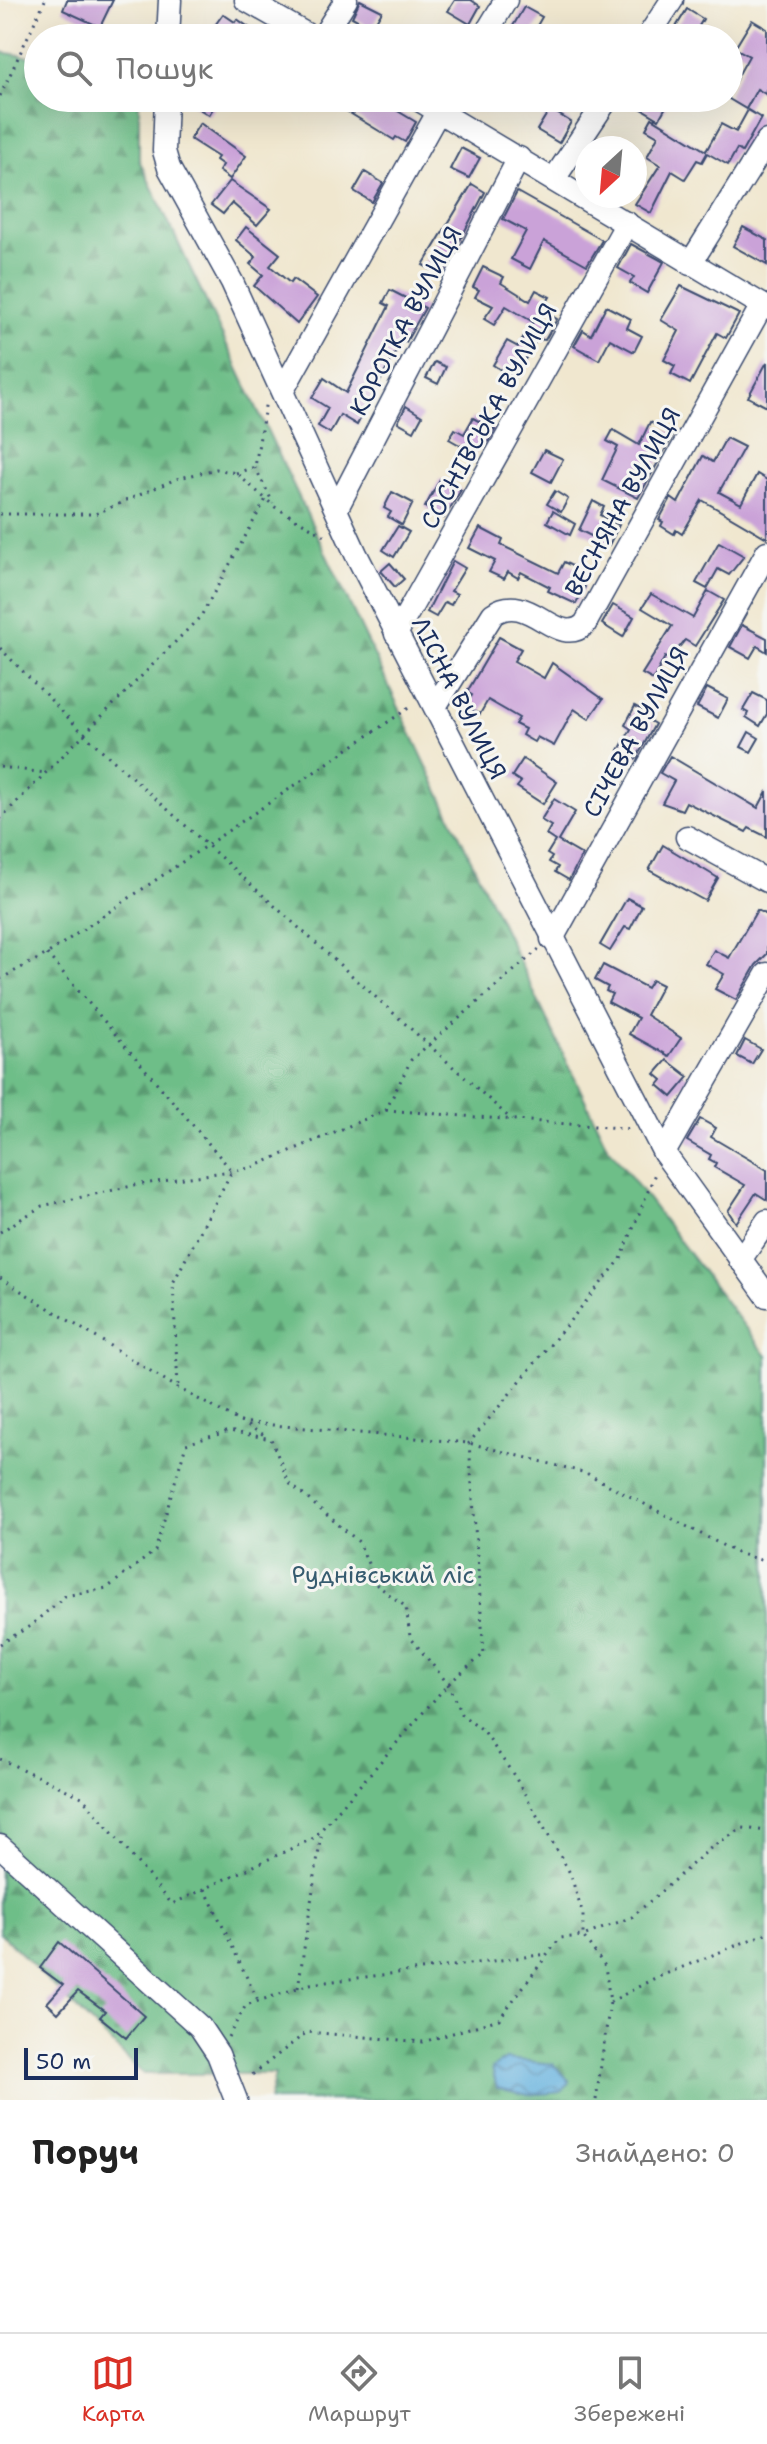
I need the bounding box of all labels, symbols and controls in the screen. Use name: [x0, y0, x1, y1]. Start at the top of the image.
search box: [24, 24, 743, 112]
icon: search: [52, 46, 96, 90]
text: Пошук: [116, 48, 213, 89]
north arrow: [575, 136, 647, 208]
street label: КОРОТКА ВУЛИЦЯ: [343, 221, 469, 421]
street label: СОСНІВСЬКА ВУЛИЦЯ: [413, 297, 565, 535]
street label: ВЕСНЯНА ВУЛИЦЯ: [558, 402, 688, 602]
street label: ЛІСНА ВУЛИЦЯ: [404, 611, 514, 785]
street label: СІЧЕВА ВУЛИЦЯ: [576, 641, 696, 823]
park label: Руднівський ліс: [291, 1559, 475, 1591]
scale bar: [24, 2044, 138, 2080]
text: 50 m: [36, 2047, 91, 2076]
text: Поруч: [32, 2129, 139, 2175]
text: Знайдено: 0: [576, 2135, 735, 2170]
tab: Карта: [82, 2351, 145, 2428]
tab: Маршрут: [308, 2351, 411, 2428]
tab: Збережені: [574, 2351, 685, 2428]

